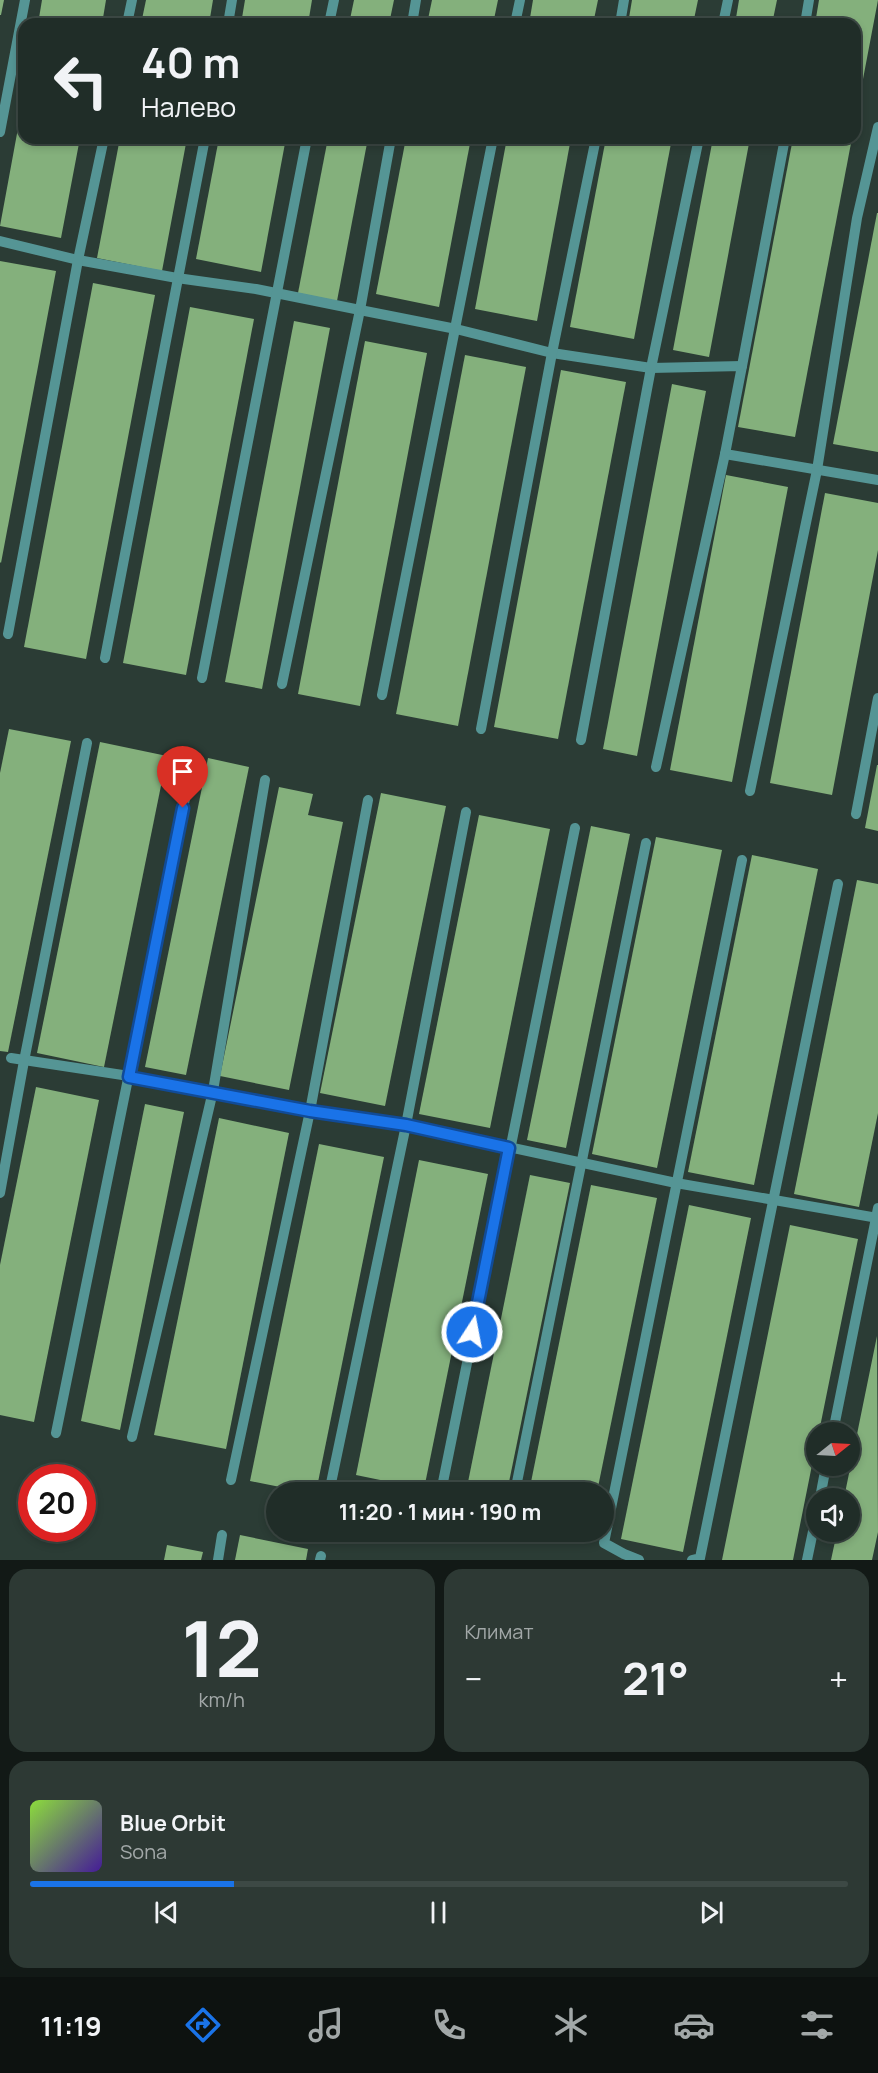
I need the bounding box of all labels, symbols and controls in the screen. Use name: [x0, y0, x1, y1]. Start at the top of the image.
text: 40 m: [141, 33, 240, 91]
icon: left: [42, 42, 120, 120]
text: Налево: [141, 88, 236, 125]
pin: [157, 746, 208, 808]
icon: arrive: [166, 755, 199, 788]
position arrow: [440, 1300, 504, 1364]
north arrow: [806, 1422, 860, 1476]
map controls: [806, 1422, 860, 1542]
speed limit sign: 20: [18, 1464, 96, 1542]
button: sound: [806, 1488, 860, 1542]
text: 11:20 · 1 мин · 190 m: [339, 1497, 541, 1527]
text: 12: [181, 1594, 262, 1700]
text: Климат: [465, 1618, 534, 1645]
text: 21°: [622, 1647, 689, 1709]
text: −: [465, 1656, 482, 1701]
text: +: [829, 1656, 848, 1701]
text: km/h: [198, 1686, 245, 1713]
text: Blue Orbit: [120, 1808, 226, 1838]
text: Sona: [120, 1838, 167, 1865]
icon: previous: [150, 1896, 183, 1929]
icon: pause: [422, 1896, 455, 1929]
icon: next: [695, 1896, 728, 1929]
icon: directions: [182, 2004, 224, 2046]
icon: music: [305, 2004, 347, 2046]
icon: phone: [428, 2004, 470, 2046]
icon: climate: [550, 2004, 592, 2046]
icon: car: [673, 2004, 715, 2046]
icon: filters: [796, 2004, 838, 2046]
text: 11:19: [40, 2007, 102, 2044]

